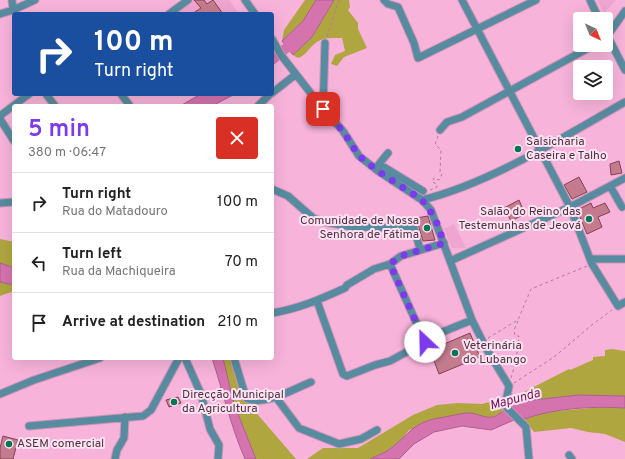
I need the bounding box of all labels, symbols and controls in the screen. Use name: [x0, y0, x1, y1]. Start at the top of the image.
north arrow: [573, 12, 613, 52]
map controls: [573, 12, 613, 100]
text: 100 m: [94, 25, 174, 61]
icon: right: [28, 28, 80, 80]
text: Turn right: [94, 60, 174, 83]
button: layers: [573, 60, 613, 100]
pin: [306, 92, 340, 126]
icon: arrive: [312, 98, 334, 120]
text: 5 min: [28, 115, 90, 145]
button: close: [216, 117, 258, 159]
place label: Salsicharia Caseira e Talho: [526, 134, 607, 164]
marker: Salsicharia Caseira e Talho: [513, 144, 523, 154]
text: 380 m · 06:47: [28, 145, 106, 161]
text: Turn right: [62, 185, 131, 204]
icon: right: [28, 192, 50, 214]
text: 100 m: [217, 193, 258, 212]
text: Rua do Matadouro: [62, 204, 168, 220]
place label: Salão do Reino das Testemunhas de Jeová: [459, 204, 581, 234]
place label: Comunidade de Nossa Senhora de Fátima: [300, 213, 419, 243]
marker: Salão do Reino das Testemunhas de Jeová: [584, 214, 594, 224]
marker: Comunidade de Nossa Senhora de Fátima: [422, 223, 432, 233]
text: Turn left: [62, 245, 122, 264]
icon: left: [28, 252, 50, 274]
text: 70 m: [225, 253, 258, 272]
text: Rua da Machiqueira: [62, 264, 176, 280]
icon: arrive: [28, 312, 50, 334]
text: Arrive at destination: [62, 313, 205, 332]
text: 210 m: [217, 313, 258, 332]
position arrow: [404, 321, 446, 363]
place label: Veterinária do Lubango: [463, 338, 527, 368]
marker: Veterinária do Lubango: [450, 348, 460, 358]
water label: Mapunda: [488, 386, 542, 414]
place label: Direcção Municipal da Agricultura: [182, 387, 284, 417]
marker: Direcção Municipal da Agricultura: [169, 397, 179, 407]
place label: ASEM comercial: [17, 436, 104, 452]
marker: ASEM comercial: [4, 439, 14, 449]

